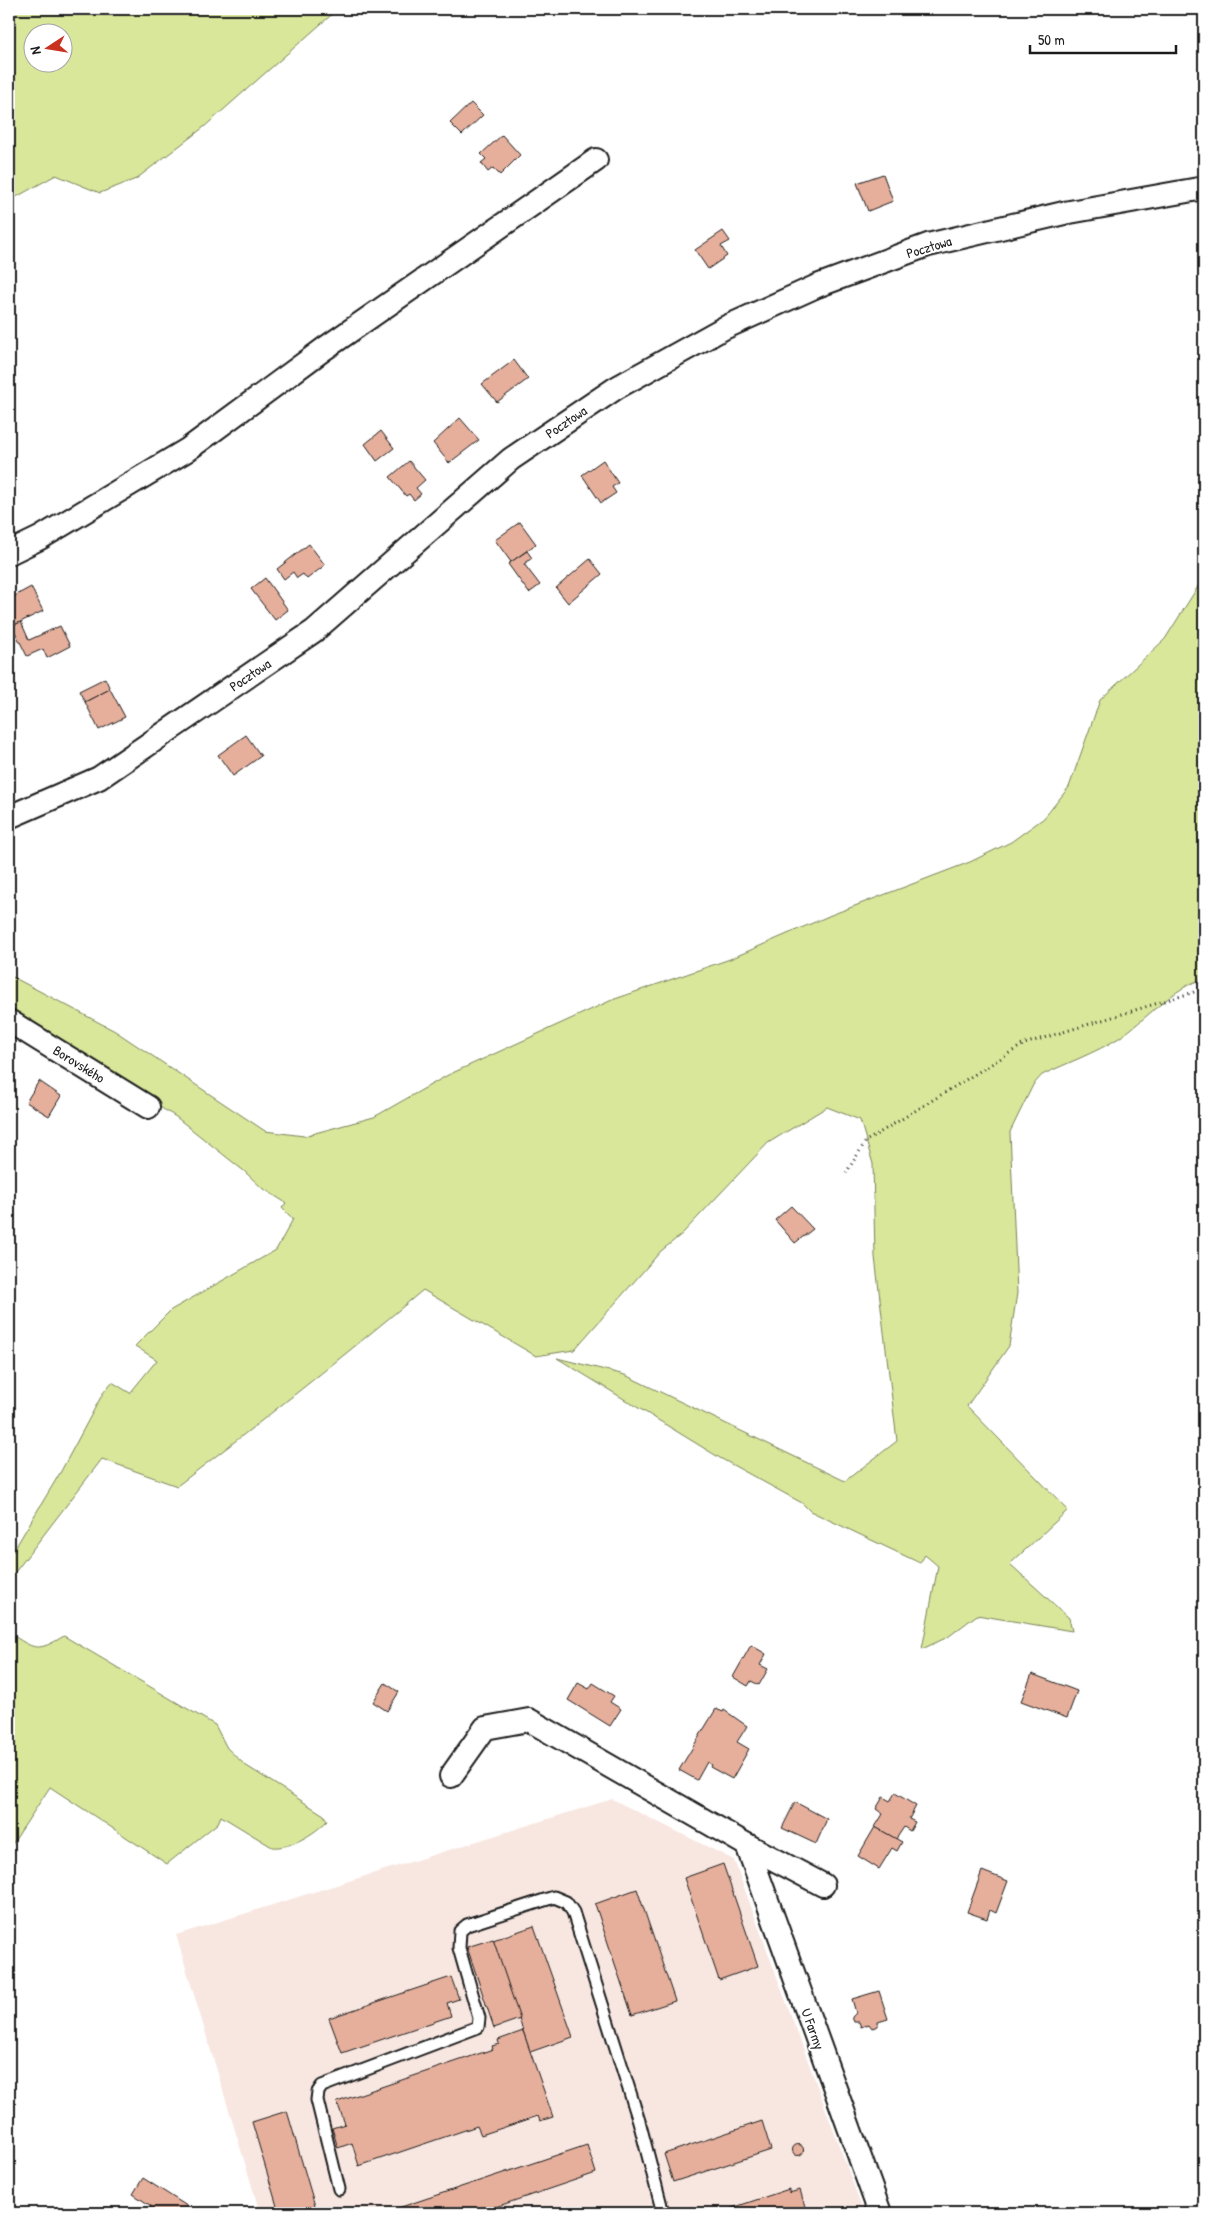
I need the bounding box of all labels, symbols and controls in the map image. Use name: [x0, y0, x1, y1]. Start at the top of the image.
north arrow: [22, 22, 72, 72]
scale bar: [1030, 22, 1177, 54]
text: 50 m: [1038, 29, 1065, 50]
text: N: [25, 45, 45, 56]
street label: Pocztowa: [904, 231, 954, 262]
street label: Pocztowa: [541, 400, 591, 442]
street label: Pocztowa: [225, 653, 275, 695]
street label: Borovského: [50, 1040, 109, 1087]
street label: U Farmy: [796, 2006, 830, 2052]

